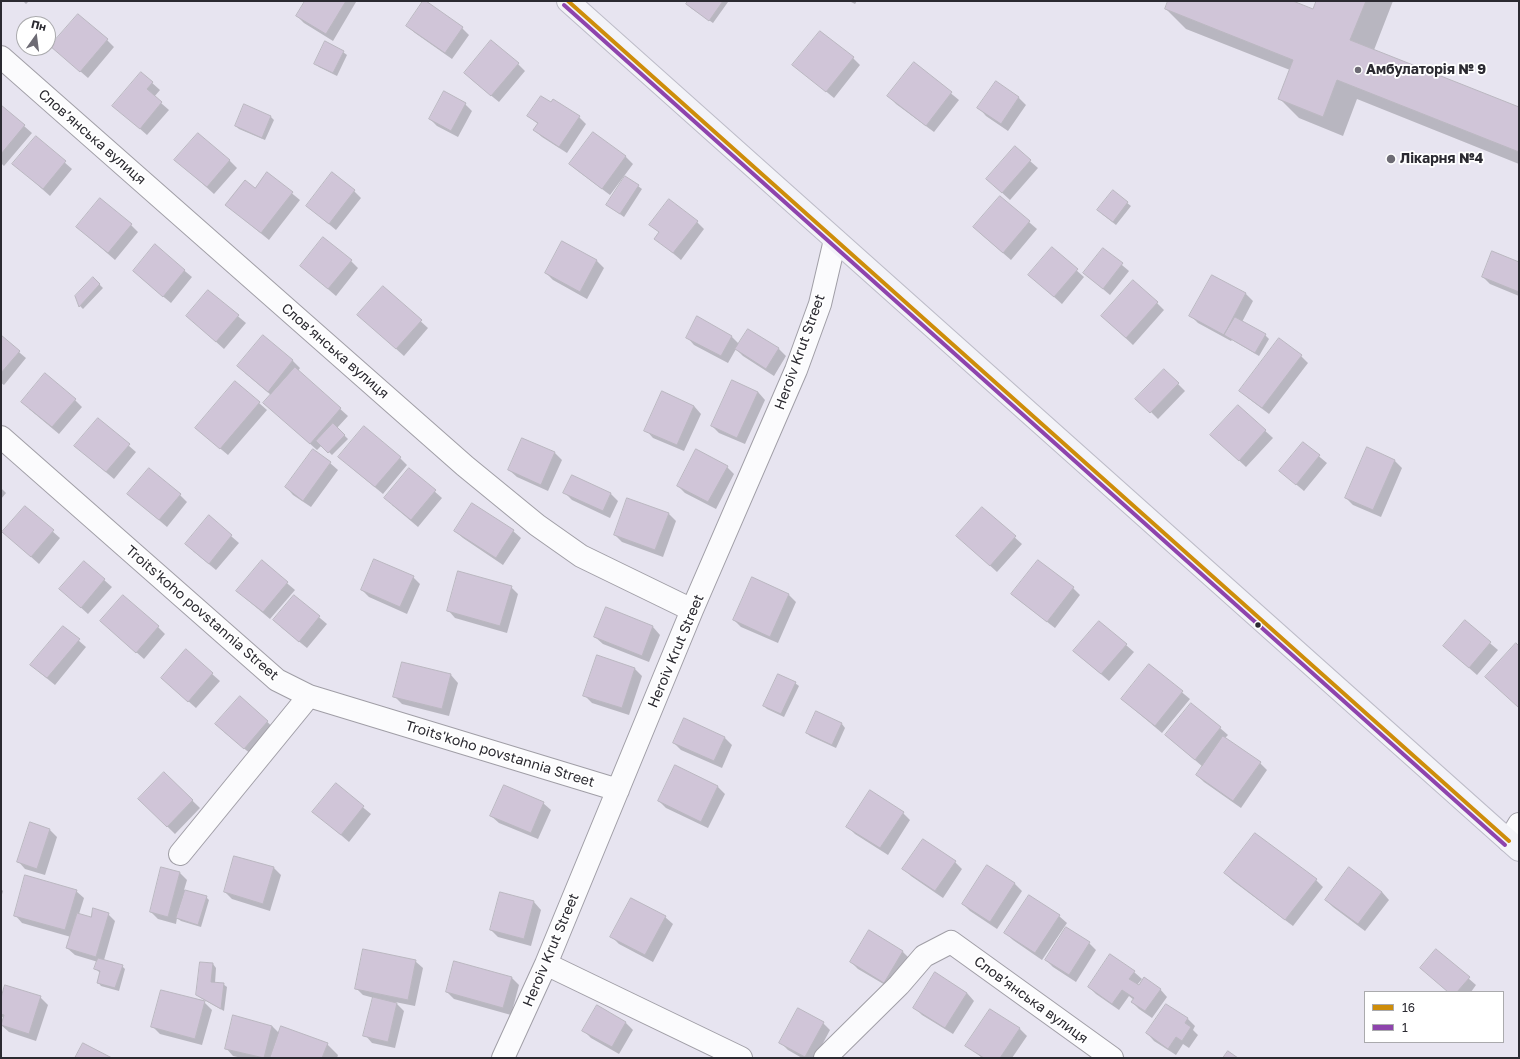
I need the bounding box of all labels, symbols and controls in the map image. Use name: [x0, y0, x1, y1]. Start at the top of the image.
north arrow: [16, 16, 56, 56]
text: Пн: [30, 17, 48, 33]
place label: Амбулаторія № 9: [1366, 62, 1486, 78]
marker: Амбулаторія № 9: [1353, 65, 1363, 75]
street label: Словʼянська вулиця: [35, 86, 149, 188]
place label: Лікарня №4: [1400, 151, 1483, 167]
marker: Лікарня №4: [1385, 153, 1397, 165]
street label: Heroiv Krut Street: [771, 292, 829, 412]
street label: Словʼянська вулиця: [278, 300, 392, 402]
street label: Troits'koho povstannia Street: [122, 542, 282, 684]
street label: Heroiv Krut Street: [644, 592, 708, 710]
unlabelled marker: [1253, 620, 1263, 630]
street label: Troits'koho povstannia Street: [403, 717, 597, 791]
street label: Heroiv Krut Street: [519, 891, 583, 1009]
street label: Словʼянська вулиця: [971, 953, 1091, 1047]
legend: [1364, 991, 1504, 1043]
text: 16: [1402, 1000, 1415, 1015]
text: 1: [1402, 1020, 1408, 1035]

